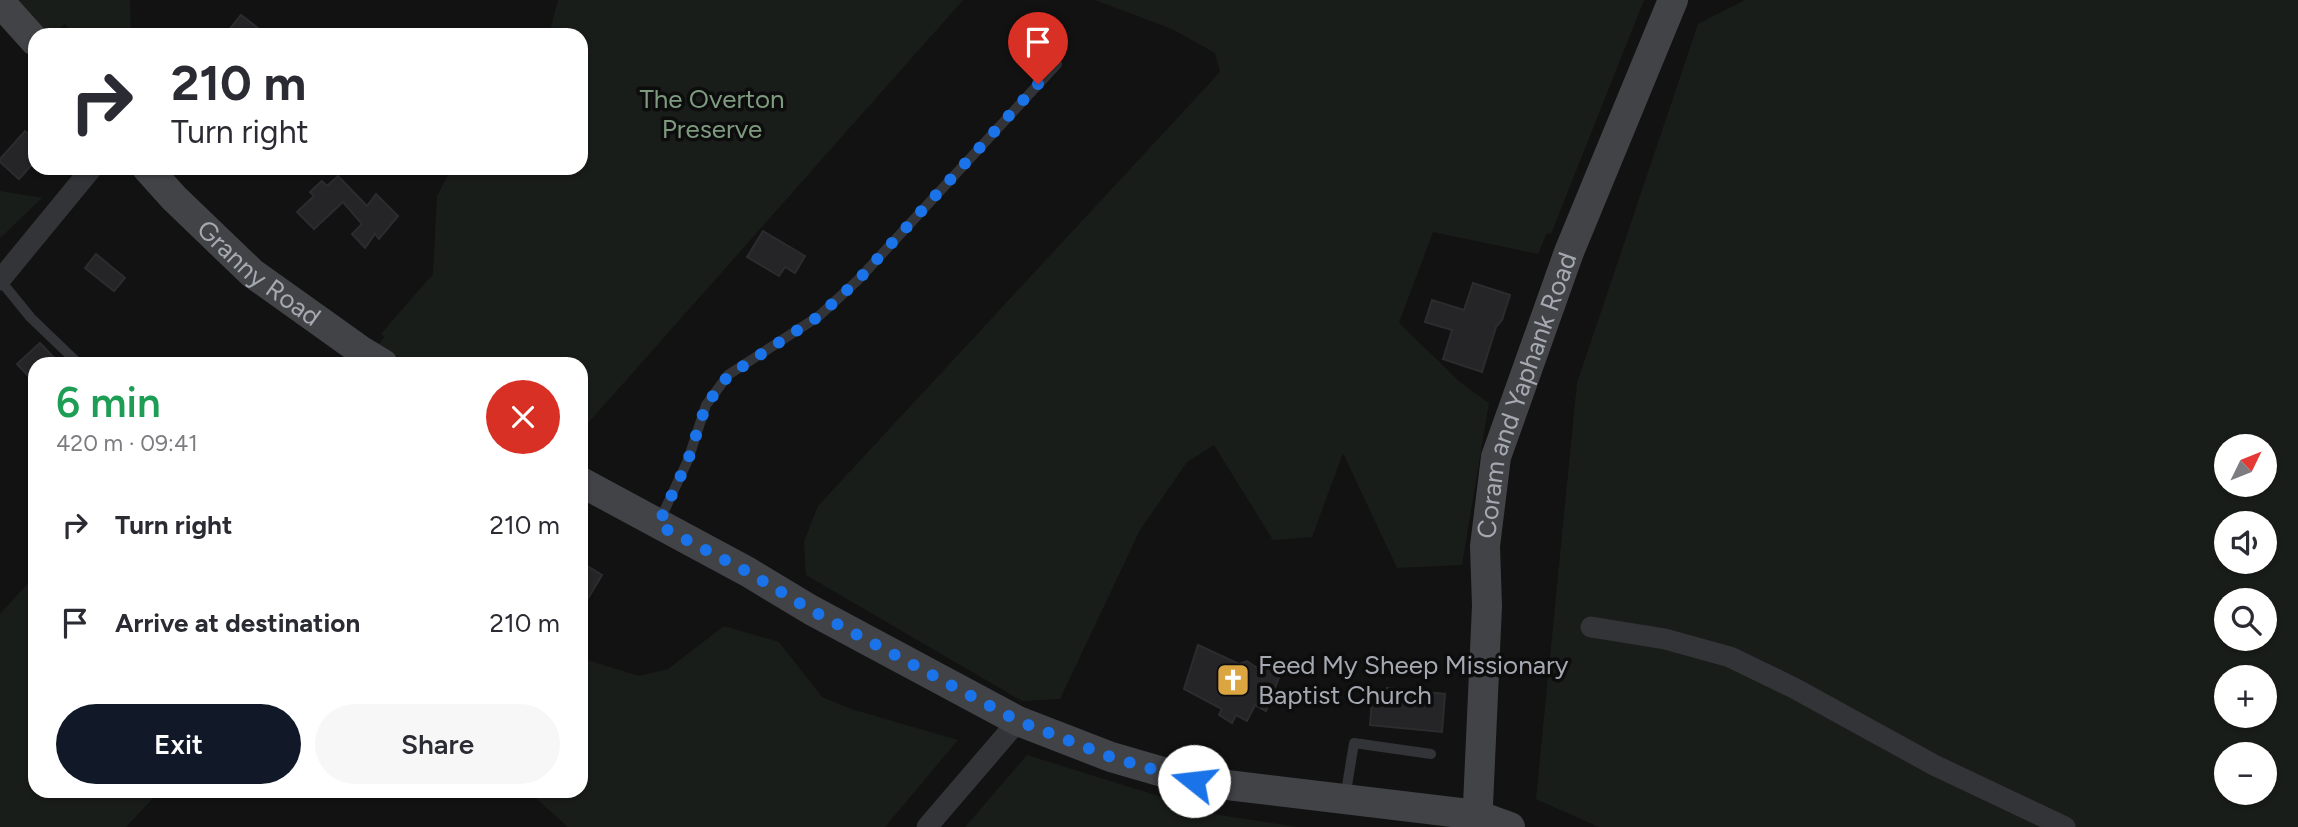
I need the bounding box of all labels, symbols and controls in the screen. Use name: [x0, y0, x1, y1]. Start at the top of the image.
pin: [1008, 12.0, 1068, 84]
icon: arrive: [1019, 23, 1057, 61]
text: 210 m: [171, 53, 306, 112]
icon: right: [56, 56, 147, 147]
park label: The Overton Preserve: [639, 83, 785, 145]
text: Turn right: [171, 113, 309, 151]
street label: Granny Road: [191, 213, 327, 333]
street label: Coram and Yaphank Road: [1470, 248, 1584, 540]
text: 6 min: [56, 377, 161, 428]
button: close: [486, 380, 560, 454]
text: 420 m · 09:41: [56, 429, 198, 457]
north arrow: [2214, 434, 2277, 497]
map controls: [2214, 434, 2277, 805]
icon: right: [56, 506, 94, 544]
text: Turn right: [115, 509, 232, 541]
text: 210 m: [490, 509, 560, 541]
button: sound: [2214, 511, 2277, 574]
button: search: [2214, 588, 2277, 651]
icon: arrive: [56, 604, 94, 642]
text: Arrive at destination: [115, 607, 360, 639]
text: 210 m: [490, 607, 560, 639]
place label: Feed My Sheep Missionary Baptist Church: [1258, 649, 1569, 711]
church icon: Feed My Sheep Missionary Baptist Church: [1214, 661, 1252, 699]
button: +: [2214, 665, 2277, 728]
button: Exit: [56, 704, 301, 784]
button: Share: [315, 704, 560, 784]
button: −: [2214, 742, 2277, 805]
position arrow: [1157, 744, 1231, 818]

